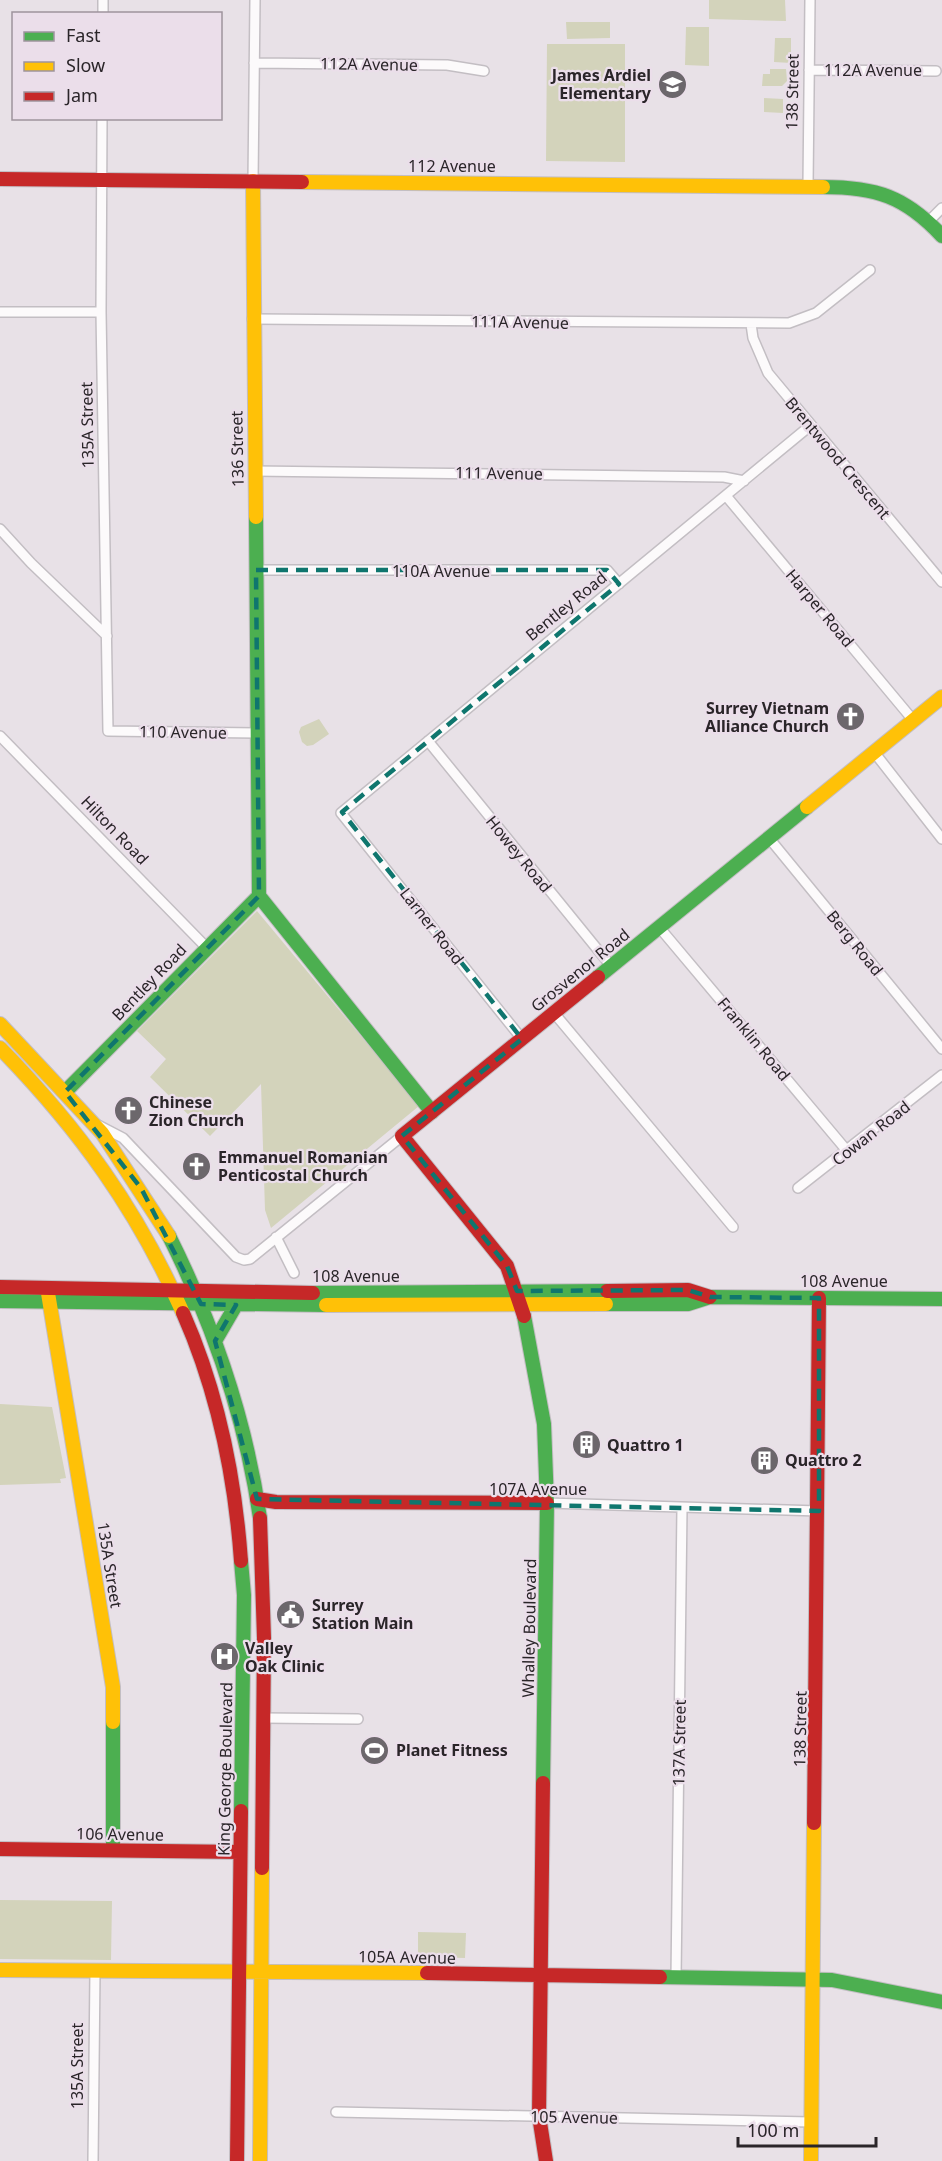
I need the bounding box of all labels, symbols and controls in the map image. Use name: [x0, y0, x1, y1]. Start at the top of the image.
legend: [12, 12, 222, 120]
text: Fast: [66, 23, 101, 47]
street label: 112A Avenue: [320, 52, 418, 76]
text: Slow: [66, 53, 105, 77]
street label: 138 Street: [780, 53, 804, 130]
street label: 112A Avenue: [824, 59, 922, 81]
place label: James Ardiel Elementary: [550, 64, 652, 104]
school or university icon: James Ardiel Elementary: [656, 68, 688, 100]
text: Jam: [64, 83, 98, 107]
street label: 112 Avenue: [408, 155, 496, 177]
street label: 111A Avenue: [471, 310, 569, 334]
street label: 135A Street: [75, 381, 99, 468]
street label: Brentwood Crescent: [780, 392, 896, 524]
street label: 136 Street: [225, 410, 249, 487]
street label: 111 Avenue: [455, 461, 543, 485]
street label: 110A Avenue: [392, 560, 490, 582]
street label: Harper Road: [781, 564, 859, 652]
street label: Bentley Road: [521, 566, 611, 646]
place label: Surrey Vietnam Alliance Church: [705, 697, 829, 737]
church icon: Surrey Vietnam Alliance Church: [834, 701, 866, 733]
street label: 110 Avenue: [139, 720, 227, 744]
street label: Hilton Road: [76, 791, 154, 869]
street label: Howey Road: [481, 811, 557, 897]
street label: Larner Road: [395, 883, 469, 969]
street label: Berg Road: [822, 906, 888, 980]
street label: Grosvenor Road: [526, 923, 634, 1017]
street label: Bentley Road: [107, 939, 191, 1025]
street label: Franklin Road: [713, 993, 795, 1085]
place label: Chinese Zion Church: [149, 1091, 244, 1131]
church icon: Chinese Zion Church: [112, 1095, 144, 1127]
street label: Cowan Road: [827, 1096, 915, 1170]
place label: Emmanuel Romanian Penticostal Church: [218, 1146, 388, 1186]
church icon: Emmanuel Romanian Penticostal Church: [181, 1150, 213, 1182]
street label: 108 Avenue: [312, 1265, 400, 1287]
street label: 108 Avenue: [800, 1270, 888, 1292]
building icon: Quattro 1: [570, 1429, 602, 1461]
place label: Quattro 1: [607, 1434, 684, 1456]
building icon: Quattro 2: [748, 1444, 780, 1476]
place label: Quattro 2: [785, 1449, 862, 1471]
street label: 107A Avenue: [489, 1478, 587, 1500]
street label: 135A Street: [92, 1521, 128, 1610]
street label: Whalley Boulevard: [517, 1558, 541, 1698]
place label: Surrey Station Main: [312, 1594, 414, 1634]
public building icon: Surrey Station Main: [275, 1598, 307, 1630]
place label: Valley Oak Clinic: [245, 1637, 325, 1677]
hospital icon: Valley Oak Clinic: [208, 1641, 240, 1673]
street label: King George Boulevard: [212, 1682, 238, 1856]
street label: 138 Street: [788, 1690, 812, 1767]
street label: 137A Street: [667, 1699, 691, 1786]
sports icon: Planet Fitness: [359, 1734, 391, 1766]
place label: Planet Fitness: [396, 1739, 508, 1761]
street label: 106 Avenue: [76, 1822, 164, 1846]
street label: 105A Avenue: [358, 1945, 456, 1969]
street label: 135A Street: [66, 2023, 88, 2109]
street label: 105 Avenue: [530, 2105, 618, 2129]
scale bar: [738, 2110, 876, 2148]
text: 100 m: [747, 2118, 799, 2142]

